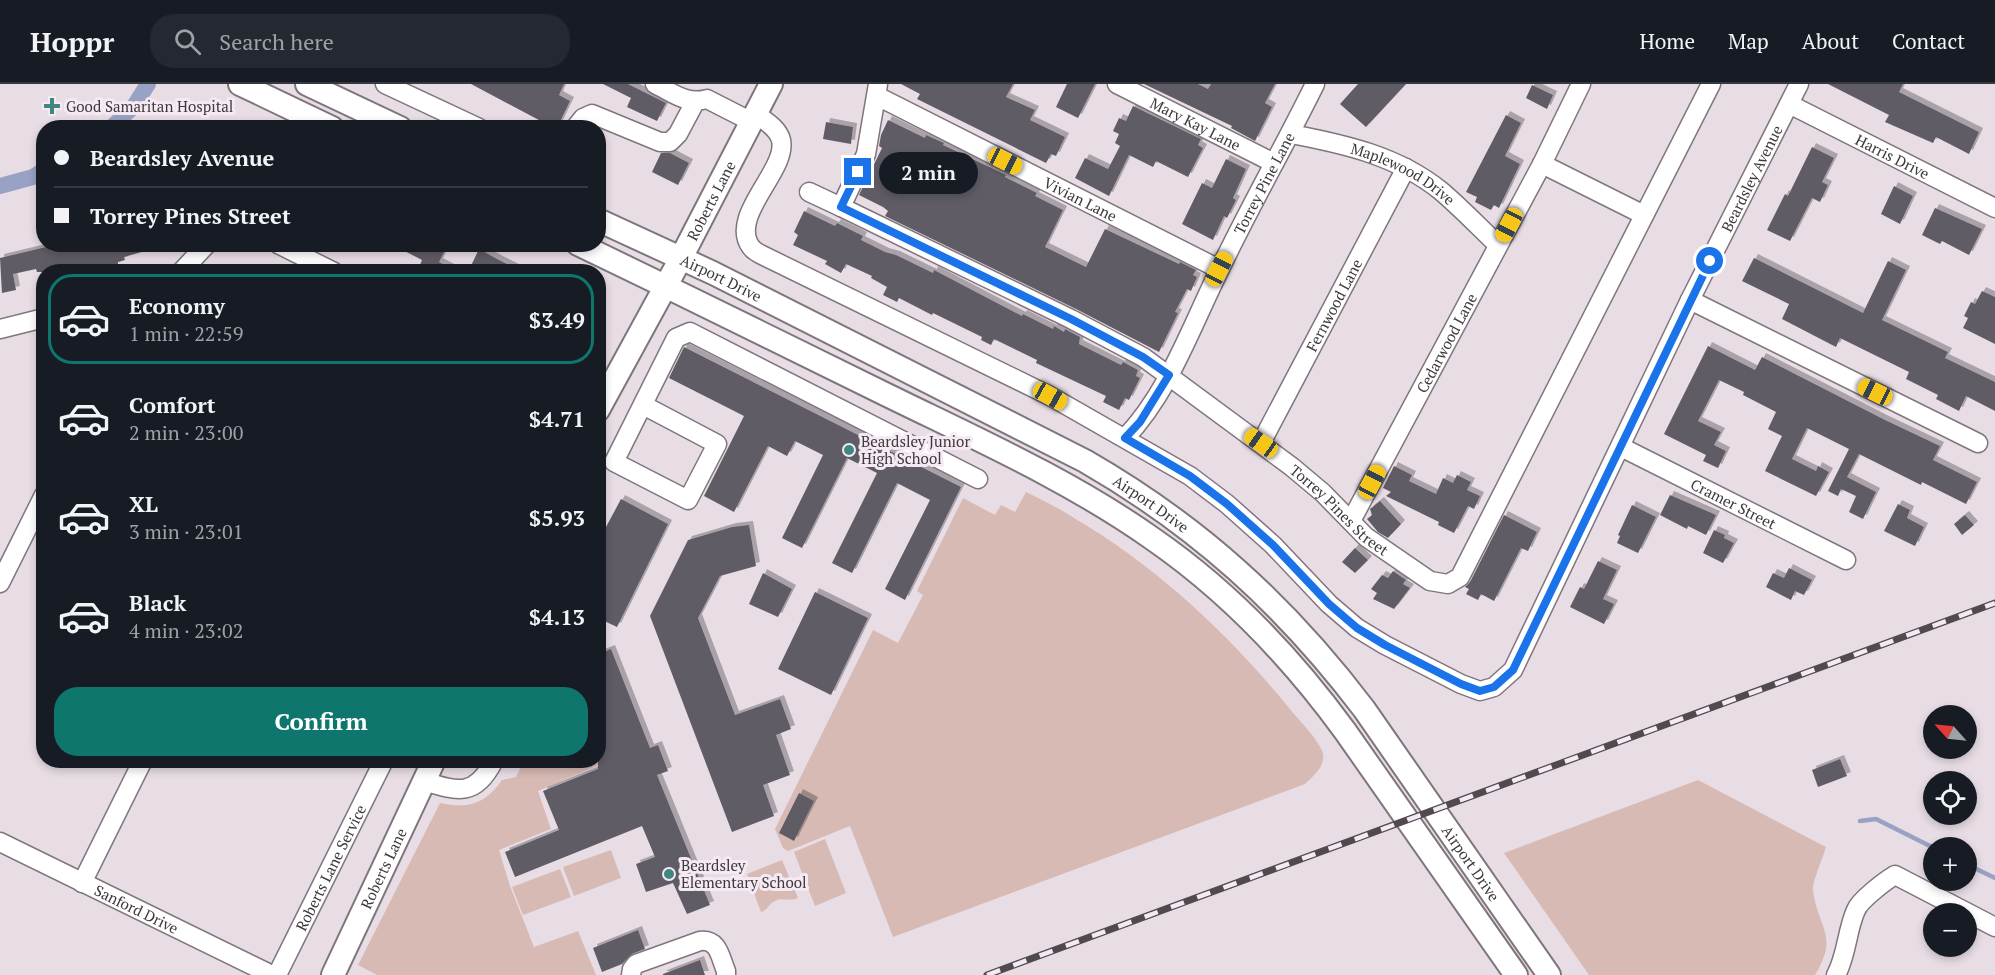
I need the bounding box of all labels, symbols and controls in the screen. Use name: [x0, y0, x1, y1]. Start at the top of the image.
search box: [150, 14, 570, 68]
text: Hoppr: [30, 23, 114, 60]
icon: search: [171, 25, 204, 58]
text: Search here: [219, 27, 334, 56]
text: Home: [1639, 27, 1695, 55]
text: Map: [1728, 27, 1769, 55]
text: About: [1802, 27, 1859, 55]
text: Contact: [1892, 27, 1965, 55]
street label: Mary Kay Lane: [1147, 92, 1244, 155]
place label: Good Samaritan Hospital: [66, 96, 233, 116]
marker: Good Samaritan Hospital: [43, 97, 61, 115]
street label: Beardsley Avenue: [1716, 122, 1787, 235]
street label: Torrey Pine Lane: [1229, 129, 1299, 238]
street label: Harris Drive: [1852, 129, 1933, 183]
street label: Maplewood Drive: [1349, 138, 1460, 209]
text: Beardsley Avenue: [90, 143, 274, 172]
car: [985, 145, 1025, 177]
callout: 2 min: [879, 151, 978, 193]
street label: Roberts Lane: [682, 157, 740, 244]
route end: [844, 158, 871, 185]
text: 2 min: [901, 159, 956, 186]
street label: Vivian Lane: [1041, 172, 1120, 226]
text: Torrey Pines Street: [90, 201, 291, 230]
car: [1493, 205, 1525, 245]
route start: [1696, 247, 1723, 274]
street label: Airport Drive: [677, 249, 765, 306]
car: [1203, 249, 1235, 289]
street label: Fernwood Lane: [1301, 255, 1366, 355]
street label: Cedarwood Lane: [1411, 290, 1481, 396]
text: Economy: [129, 291, 225, 320]
icon: car: [57, 292, 111, 346]
text: $3.49: [529, 305, 585, 334]
text: 1 min · 22:59: [129, 320, 243, 347]
car: [1855, 376, 1895, 408]
car: [1030, 379, 1070, 413]
text: Comfort: [129, 390, 215, 419]
icon: car: [57, 391, 111, 445]
text: $4.71: [529, 404, 585, 433]
text: 2 min · 23:00: [129, 419, 243, 446]
car: [1241, 425, 1281, 461]
place label: Beardsley Junior High School: [861, 431, 970, 468]
marker: Beardsley Junior High School: [842, 443, 856, 457]
street label: Torrey Pines Street: [1286, 460, 1393, 560]
car: [1356, 462, 1388, 502]
street label: Airport Drive: [1109, 470, 1193, 537]
street label: Cramer Street: [1688, 474, 1780, 534]
text: XL: [129, 489, 158, 518]
icon: car: [57, 490, 111, 544]
text: $5.93: [529, 503, 585, 532]
text: 3 min · 23:01: [129, 518, 243, 545]
text: Black: [129, 588, 186, 617]
icon: car: [57, 589, 111, 643]
text: $4.13: [529, 602, 585, 631]
text: 4 min · 23:02: [129, 617, 243, 644]
button: Confirm: [54, 687, 588, 756]
north arrow: [1923, 705, 1977, 759]
map controls: [1923, 705, 1977, 957]
button: locate: [1923, 771, 1977, 825]
street label: Roberts Lane Service: [291, 801, 370, 934]
street label: Airport Drive: [1438, 821, 1505, 905]
street label: Roberts Lane: [356, 825, 411, 912]
button: +: [1923, 837, 1977, 891]
place label: Beardsley Elementary School: [681, 855, 807, 892]
marker: Beardsley Elementary School: [662, 867, 676, 881]
street label: Sanford Drive: [91, 880, 182, 938]
button: −: [1923, 903, 1977, 957]

